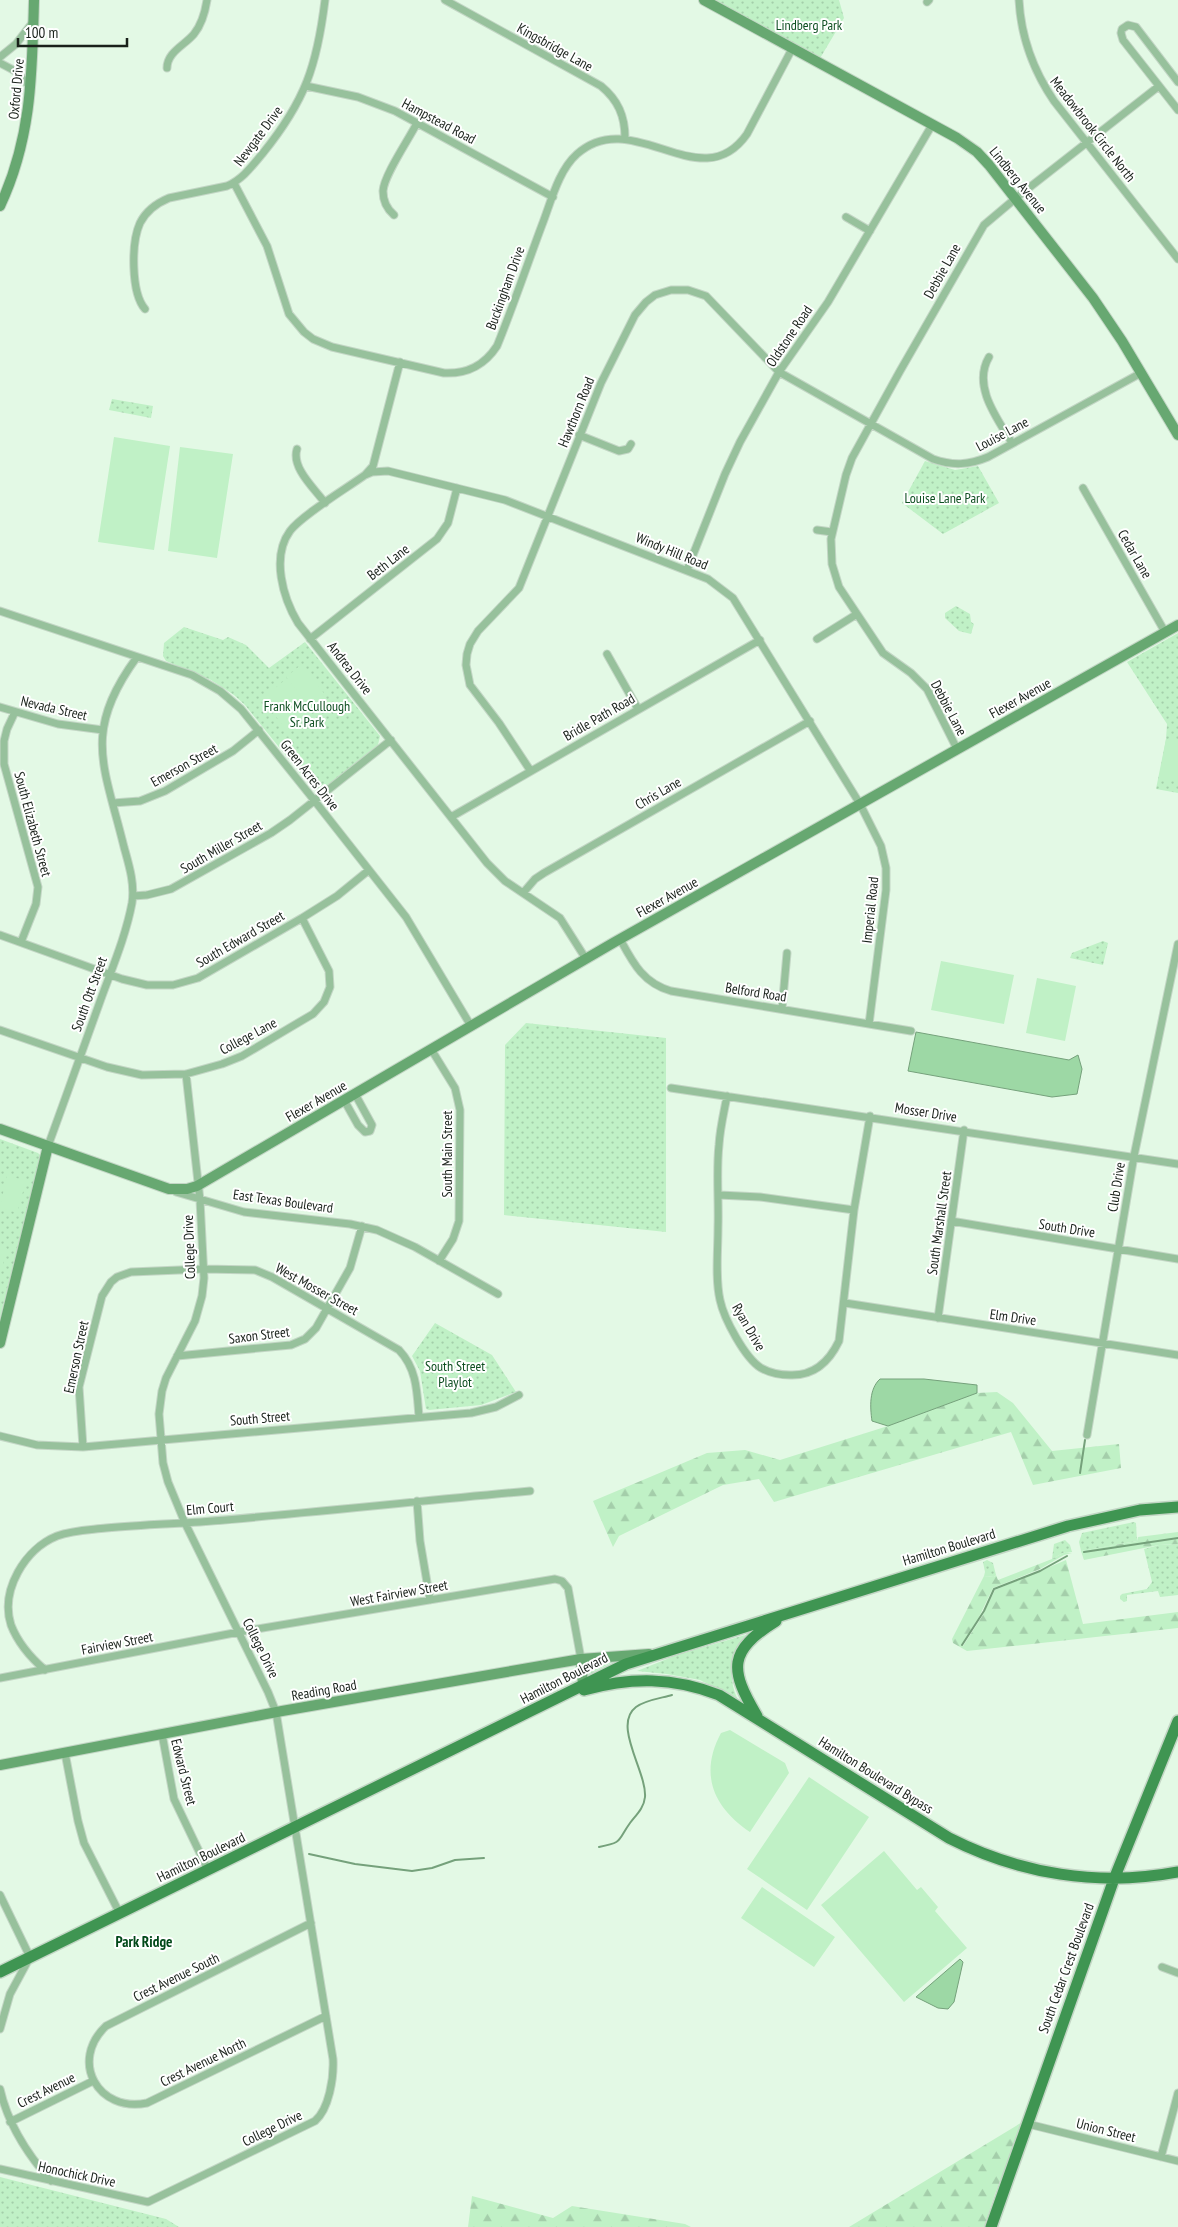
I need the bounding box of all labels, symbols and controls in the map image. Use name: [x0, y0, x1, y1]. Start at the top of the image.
scale bar: [18, 15, 126, 47]
park label: Lindberg Park: [776, 16, 843, 34]
street label: Kingsbridge Lane: [514, 19, 596, 75]
text: 100 m: [25, 23, 58, 42]
street label: Oxford Drive: [4, 58, 28, 120]
street label: Meadowbrook Circle North: [1046, 73, 1140, 185]
street label: Hampstead Road: [399, 94, 479, 148]
street label: Newgate Drive: [229, 102, 287, 170]
street label: Lindberg Avenue: [986, 143, 1051, 217]
street label: Debbie Lane: [920, 240, 965, 302]
street label: Buckingham Drive: [482, 244, 529, 332]
street label: Oldstone Road: [762, 302, 816, 370]
street label: Hawthorn Road: [554, 374, 598, 450]
street label: Louise Lane: [973, 413, 1032, 455]
park label: Louise Lane Park: [905, 489, 986, 507]
street label: Cedar Lane: [1114, 526, 1156, 582]
street label: Windy Hill Road: [633, 528, 711, 574]
street label: Beth Lane: [363, 540, 413, 584]
street label: Andrea Drive: [324, 638, 376, 698]
street label: Flexer Avenue: [986, 674, 1054, 722]
street label: Debbie Lane: [927, 677, 971, 739]
street label: Bridle Path Road: [560, 689, 638, 745]
street label: Nevada Street: [19, 692, 89, 724]
park label: Frank McCullough Sr. Park: [264, 697, 350, 731]
street label: Green Acres Drive: [277, 736, 343, 814]
street label: Emerson Street: [147, 739, 221, 791]
street label: South Elizabeth Street: [10, 770, 56, 879]
street label: Chris Lane: [632, 773, 684, 813]
street label: South Miller Street: [177, 816, 265, 878]
street label: Flexer Avenue: [633, 873, 701, 921]
street label: Imperial Road: [858, 876, 882, 944]
street label: South Edward Street: [193, 906, 287, 972]
street label: South Ott Street: [67, 954, 111, 1034]
street label: Belford Road: [724, 978, 788, 1006]
street label: College Lane: [216, 1013, 280, 1059]
street label: Flexer Avenue: [282, 1076, 350, 1126]
street label: Mosser Drive: [894, 1098, 958, 1126]
street label: South Main Street: [438, 1110, 456, 1197]
street label: Club Drive: [1103, 1161, 1129, 1213]
street label: South Marshall Street: [923, 1170, 955, 1276]
street label: East Texas Boulevard: [232, 1185, 334, 1217]
street label: College Drive: [179, 1214, 199, 1280]
street label: South Drive: [1038, 1215, 1097, 1241]
street label: West Mosser Street: [272, 1259, 362, 1319]
street label: Ryan Drive: [728, 1300, 770, 1354]
street label: Elm Drive: [989, 1305, 1038, 1329]
street label: Emerson Street: [60, 1319, 92, 1395]
street label: Saxon Street: [228, 1322, 291, 1348]
park label: South Street Playlot: [425, 1357, 485, 1391]
street label: South Street: [229, 1406, 291, 1430]
street label: Elm Court: [186, 1497, 235, 1519]
street label: Hamilton Boulevard: [901, 1524, 997, 1570]
street label: West Fairview Street: [349, 1576, 449, 1610]
street label: College Drive: [239, 1615, 283, 1681]
street label: Fairview Street: [80, 1627, 154, 1659]
street label: Hamilton Boulevard: [517, 1648, 611, 1708]
street label: Reading Road: [290, 1675, 358, 1705]
street label: Hamilton Boulevard Bypass: [815, 1732, 937, 1818]
street label: Edward Street: [167, 1737, 201, 1807]
street label: Hamilton Boulevard: [154, 1828, 248, 1886]
street label: South Cedar Crest Boulevard: [1034, 1900, 1098, 2036]
district label: Park Ridge: [116, 1932, 172, 1951]
street label: Crest Avenue South: [130, 1948, 222, 2006]
street label: Crest Avenue North: [157, 2033, 249, 2091]
street label: Crest Avenue: [14, 2068, 78, 2112]
street label: College Drive: [239, 2106, 305, 2150]
street label: Union Street: [1074, 2114, 1138, 2146]
street label: Honochick Drive: [37, 2157, 117, 2191]

